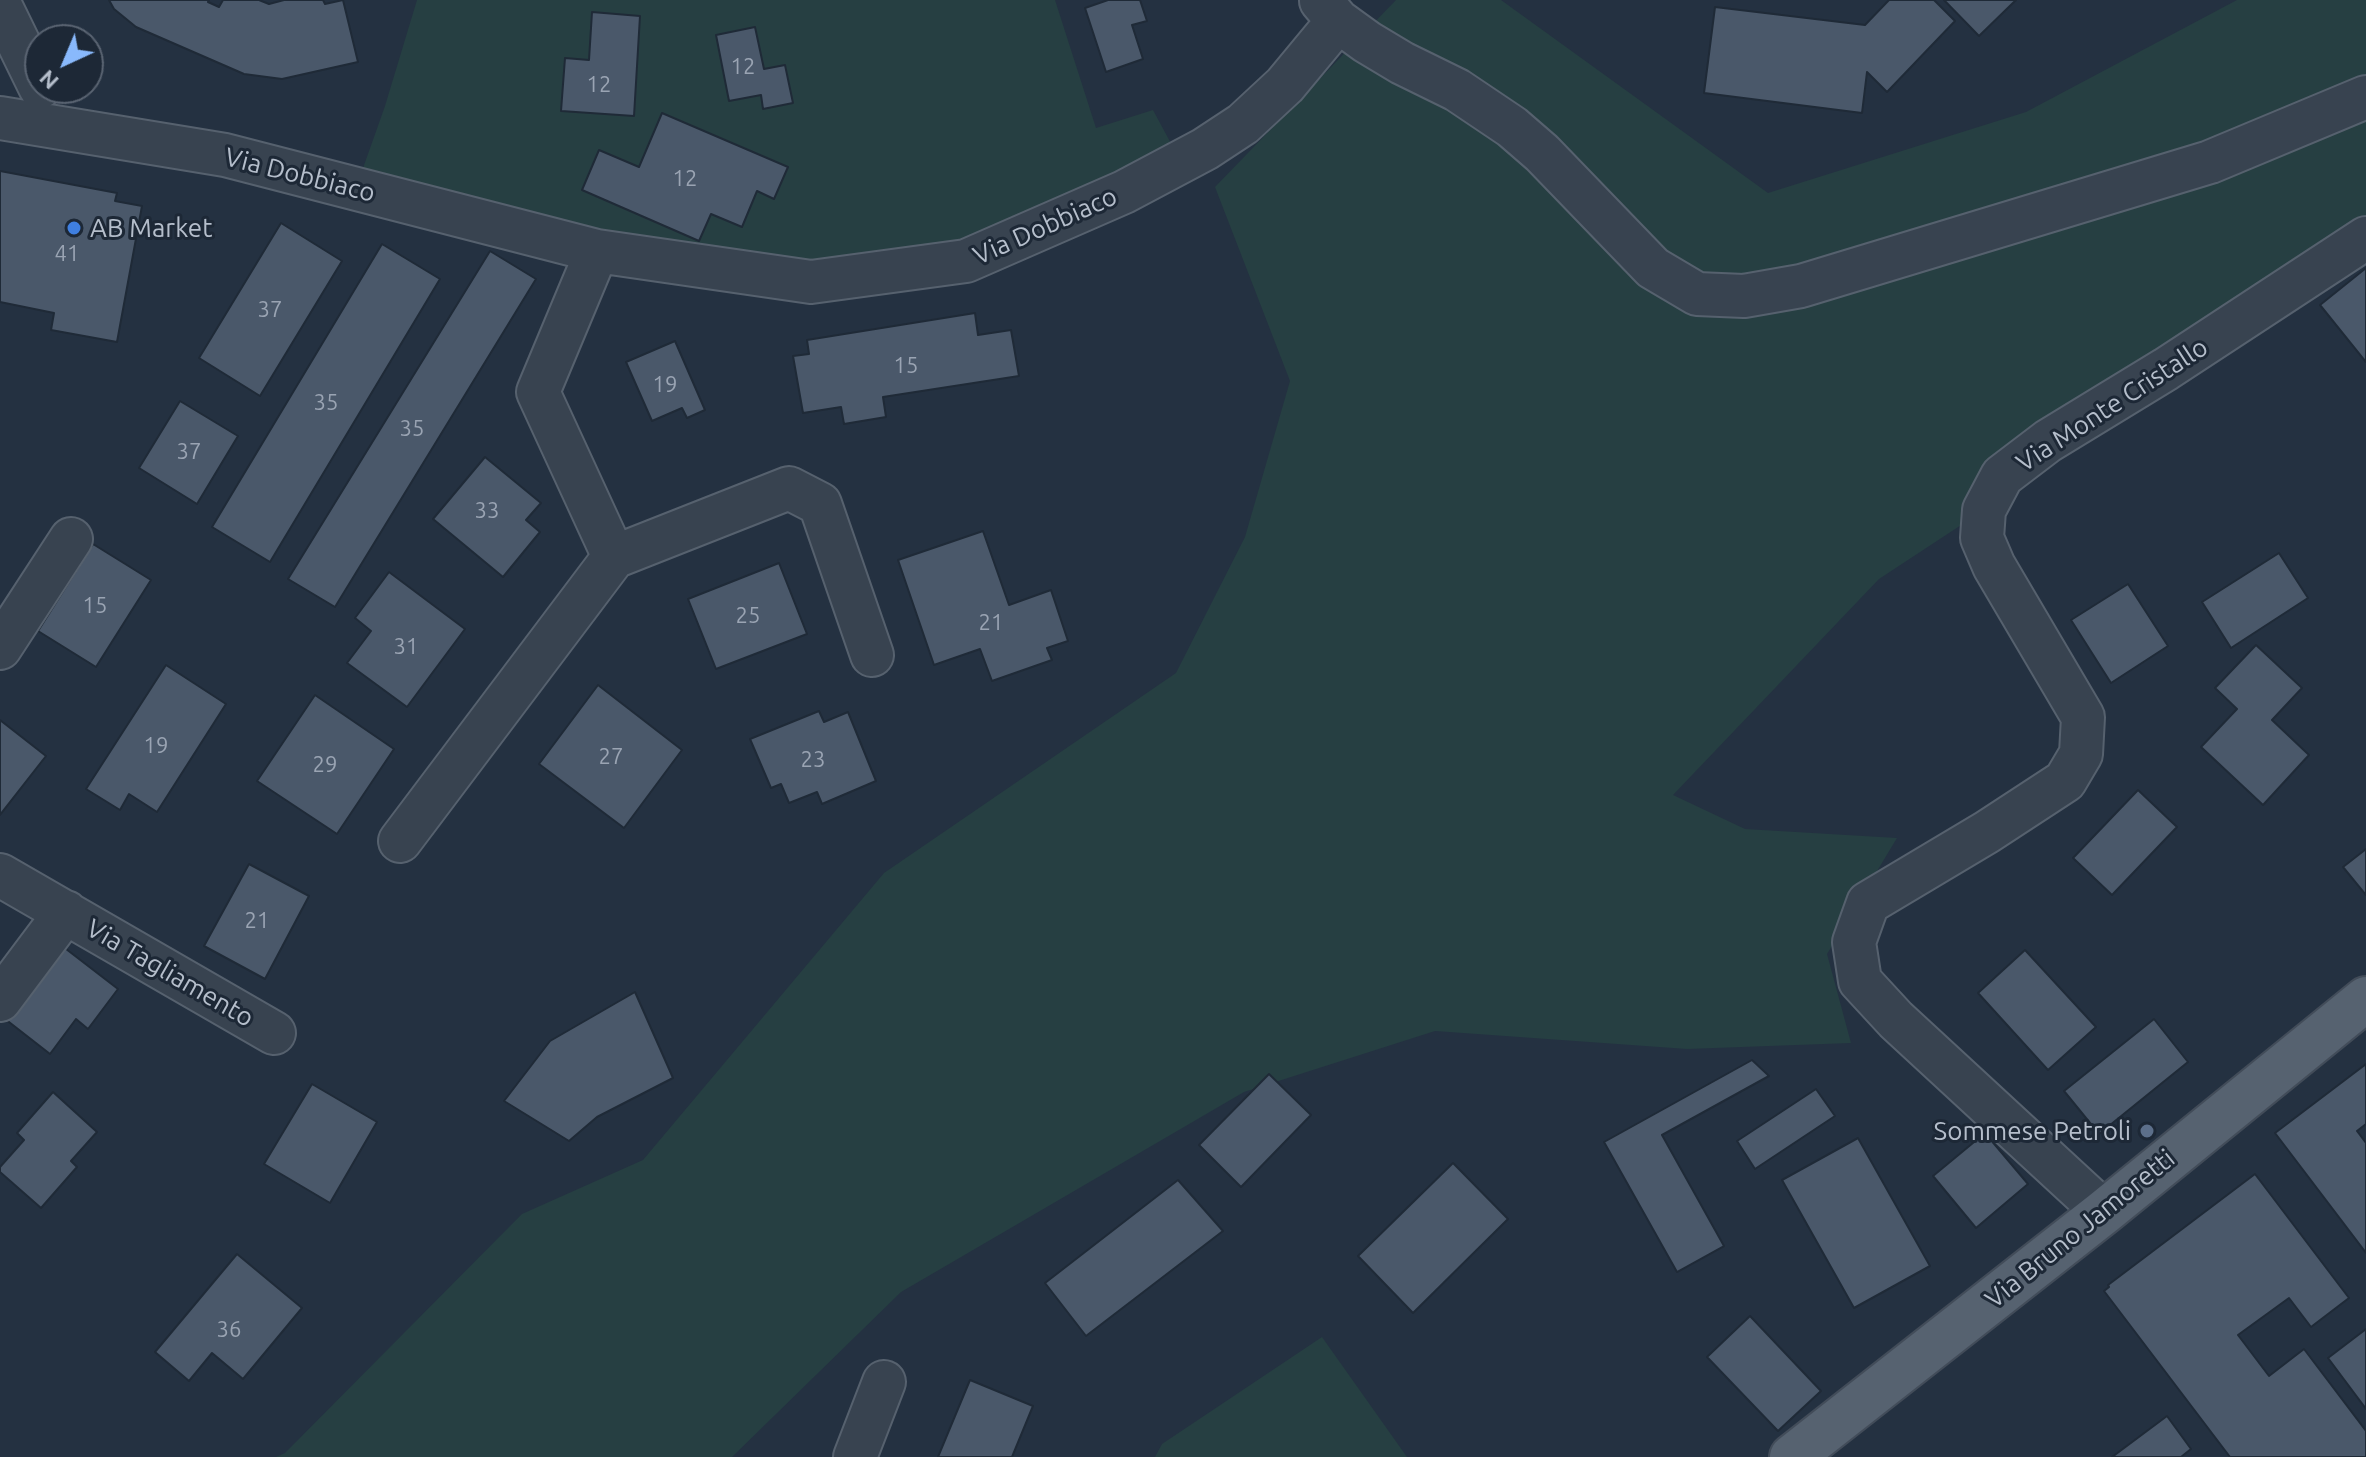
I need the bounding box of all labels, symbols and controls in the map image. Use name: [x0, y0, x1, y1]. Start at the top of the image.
north arrow: [24, 24, 104, 104]
house number: 12: [731, 54, 755, 80]
text: N: [34, 65, 63, 95]
house number: 12: [587, 72, 611, 98]
street label: Via Dobbiaco: [222, 141, 378, 209]
house number: 12: [673, 166, 697, 192]
street label: Via Dobbiaco: [968, 180, 1122, 272]
place label: AB Market: [90, 212, 212, 244]
marker: AB Market: [65, 219, 83, 237]
house number: 41: [55, 241, 79, 267]
house number: 37: [258, 297, 282, 323]
street label: Via Monte Cristallo: [2010, 332, 2214, 478]
house number: 15: [894, 353, 918, 379]
house number: 19: [653, 372, 677, 398]
house number: 35: [314, 390, 338, 416]
house number: 35: [400, 416, 424, 442]
house number: 37: [177, 439, 201, 465]
house number: 33: [475, 498, 499, 524]
house number: 15: [83, 593, 107, 619]
house number: 25: [736, 603, 760, 629]
house number: 21: [979, 610, 1003, 636]
house number: 31: [394, 634, 418, 660]
house number: 19: [144, 733, 168, 759]
house number: 27: [599, 744, 623, 770]
house number: 23: [801, 747, 825, 773]
house number: 29: [313, 752, 337, 778]
house number: 21: [245, 908, 269, 934]
street label: Via Tagliamento: [81, 912, 259, 1034]
place label: Sommese Petroli: [1934, 1115, 2131, 1147]
marker: Sommese Petroli: [2138, 1122, 2156, 1140]
street label: Via Bruno Jamoretti: [1979, 1143, 2181, 1315]
house number: 36: [217, 1317, 241, 1343]

